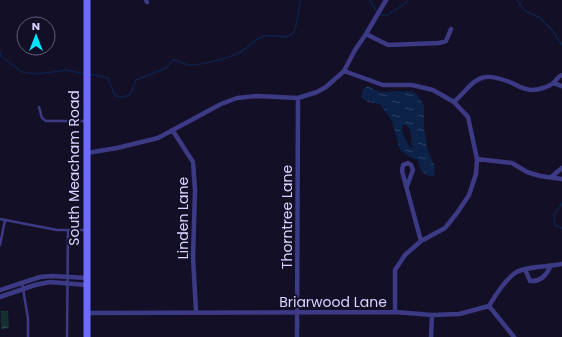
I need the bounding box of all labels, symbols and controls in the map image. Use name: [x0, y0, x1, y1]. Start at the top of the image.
north arrow: [16, 16, 56, 56]
text: N: [32, 18, 40, 34]
street label: South Meacham Road: [64, 90, 84, 246]
street label: Thorntree Lane: [277, 165, 297, 269]
street label: Linden Lane: [173, 176, 193, 259]
street label: Briarwood Lane: [279, 292, 387, 312]

